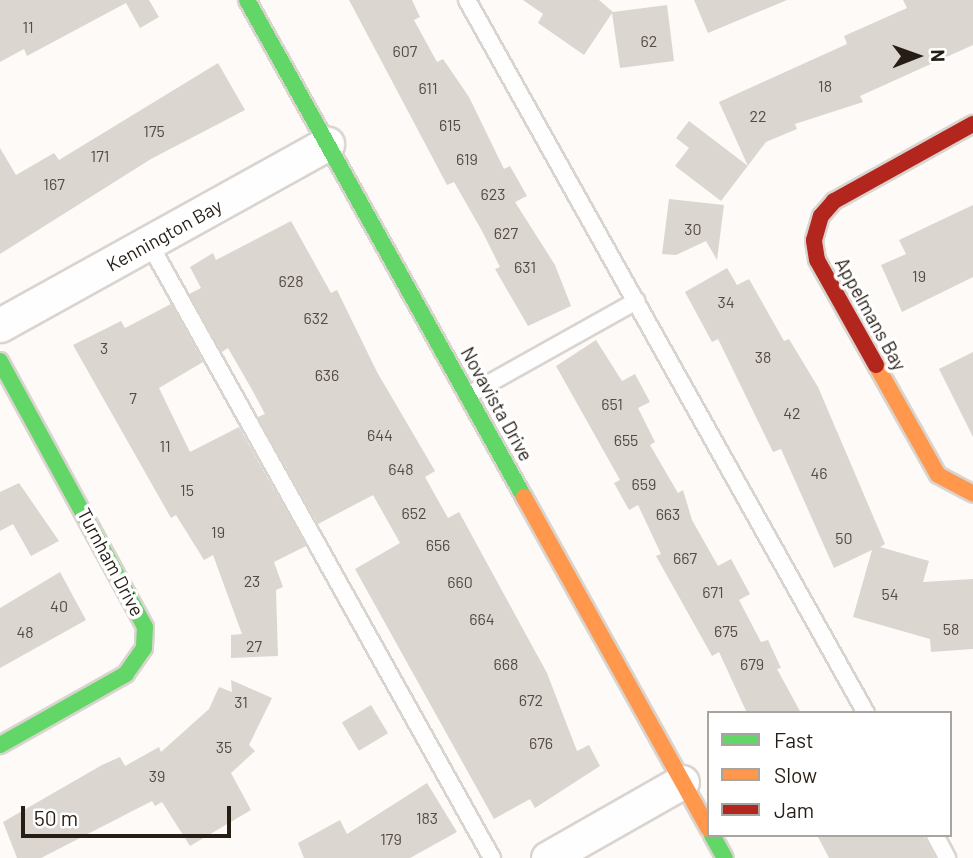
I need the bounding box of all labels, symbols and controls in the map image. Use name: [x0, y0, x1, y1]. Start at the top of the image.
house number: 11: [22, 17, 34, 37]
north arrow: [882, 21, 952, 91]
house number: 62: [641, 31, 657, 51]
house number: 607: [393, 41, 417, 61]
text: N: [927, 49, 950, 62]
house number: 18: [818, 76, 832, 96]
house number: 611: [418, 78, 438, 98]
house number: 22: [749, 106, 767, 126]
house number: 615: [439, 115, 461, 135]
house number: 175: [143, 121, 165, 141]
house number: 171: [91, 146, 109, 166]
house number: 619: [456, 149, 478, 169]
house number: 167: [43, 174, 65, 194]
house number: 623: [481, 184, 505, 204]
street label: Kennington Bay: [102, 194, 226, 276]
house number: 30: [684, 219, 702, 239]
house number: 627: [494, 223, 518, 243]
street label: Appelmans Bay: [831, 254, 911, 374]
house number: 631: [514, 257, 536, 277]
house number: 19: [912, 266, 926, 286]
house number: 628: [278, 271, 304, 291]
house number: 34: [717, 292, 735, 312]
house number: 632: [303, 308, 329, 328]
house number: 3: [100, 338, 108, 358]
street label: Novavista Drive: [456, 343, 538, 465]
house number: 38: [755, 347, 771, 367]
house number: 636: [315, 365, 339, 385]
house number: 7: [129, 388, 137, 408]
house number: 651: [601, 394, 623, 414]
house number: 42: [783, 403, 801, 423]
house number: 644: [367, 425, 393, 445]
house number: 655: [614, 430, 638, 450]
house number: 11: [159, 436, 171, 456]
house number: 648: [388, 459, 414, 479]
house number: 46: [810, 463, 828, 483]
house number: 659: [632, 474, 656, 494]
house number: 15: [180, 480, 194, 500]
house number: 652: [401, 503, 427, 523]
street label: Turnham Drive: [73, 504, 149, 620]
house number: 663: [656, 504, 680, 524]
house number: 19: [211, 522, 225, 542]
house number: 50: [835, 528, 853, 548]
house number: 656: [426, 535, 450, 555]
house number: 667: [673, 548, 697, 568]
house number: 23: [244, 571, 260, 591]
house number: 660: [447, 572, 473, 592]
house number: 671: [702, 582, 724, 602]
house number: 54: [881, 584, 899, 604]
house number: 40: [50, 596, 68, 616]
house number: 664: [469, 609, 495, 629]
house number: 58: [943, 619, 959, 639]
house number: 675: [714, 621, 738, 641]
house number: 48: [16, 622, 34, 642]
house number: 27: [246, 636, 262, 656]
house number: 668: [494, 654, 518, 674]
house number: 679: [740, 654, 764, 674]
house number: 672: [519, 690, 543, 710]
house number: 31: [234, 692, 248, 712]
legend: [707, 711, 952, 837]
text: Fast: [774, 727, 814, 752]
house number: 676: [529, 733, 553, 753]
house number: 35: [216, 737, 232, 757]
text: Slow: [774, 762, 817, 787]
house number: 39: [149, 766, 165, 786]
scale bar: [24, 792, 234, 836]
text: Jam: [774, 797, 814, 822]
text: 50 m: [34, 805, 78, 830]
house number: 183: [416, 808, 438, 828]
house number: 179: [380, 829, 402, 849]

